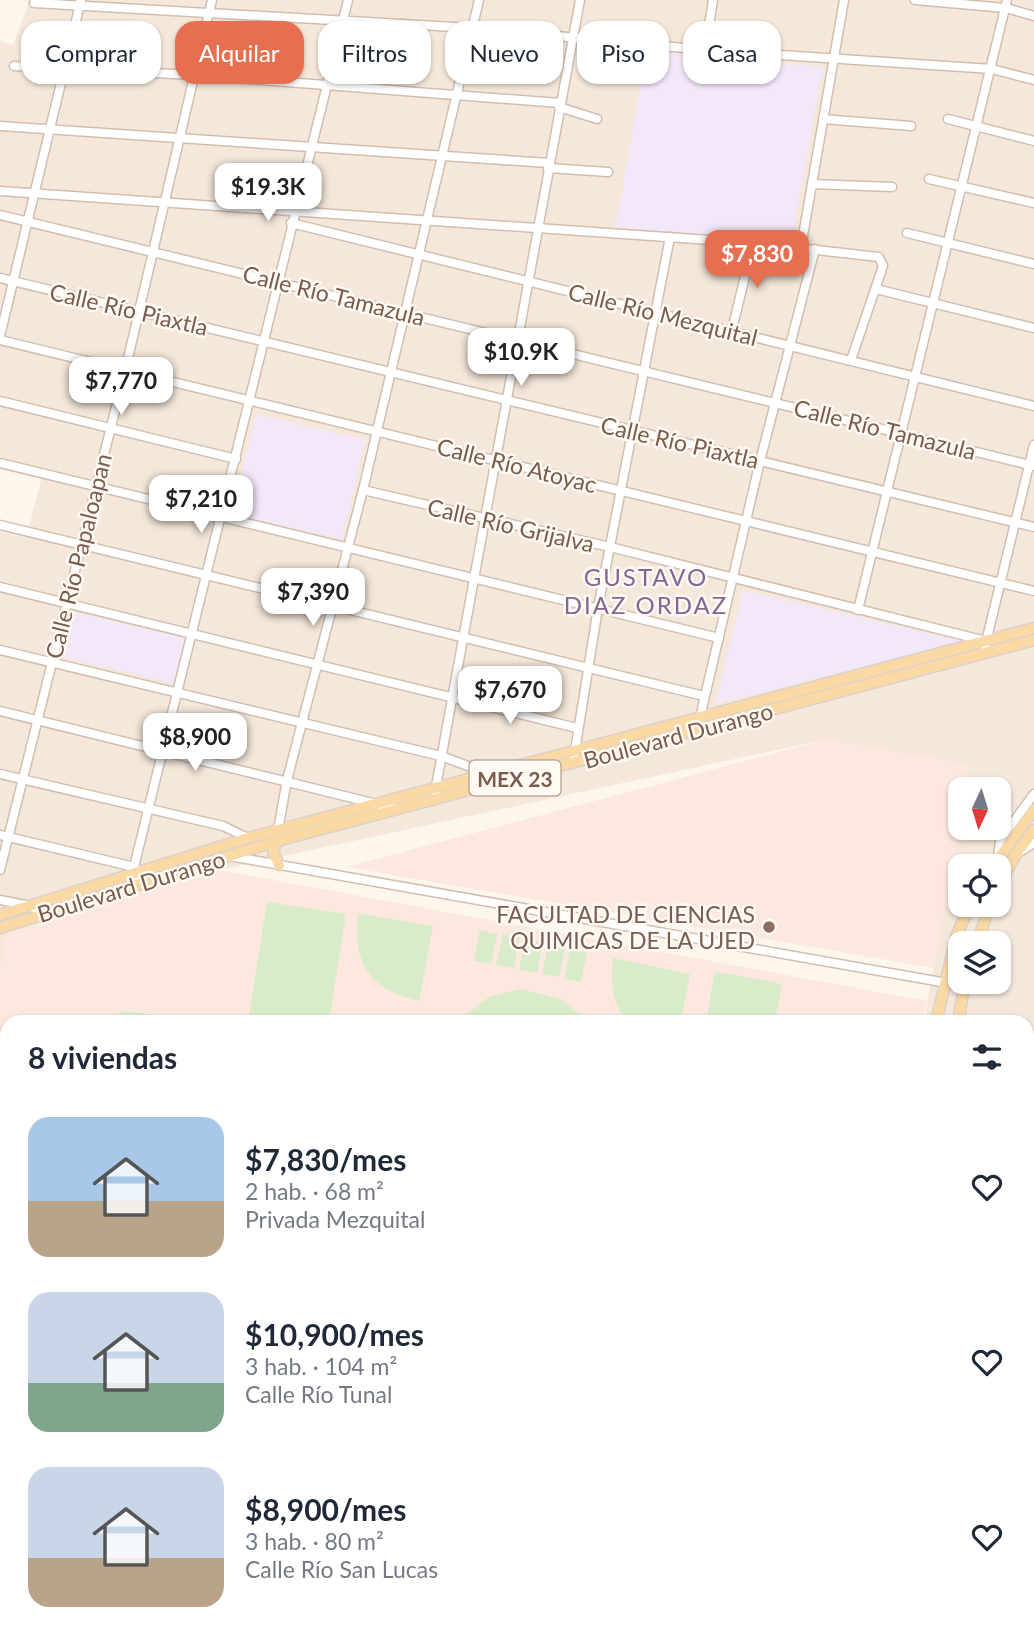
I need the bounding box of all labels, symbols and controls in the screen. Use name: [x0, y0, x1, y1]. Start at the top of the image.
chip: Comprar: [21, 21, 161, 84]
chip: Alquilar: [175, 21, 304, 84]
chip: Filtros: [318, 21, 431, 84]
chip: Nuevo: [445, 21, 563, 84]
chip: Piso: [577, 21, 669, 84]
chip: Casa: [683, 21, 781, 84]
pin: $19.3K: [211, 164, 325, 223]
text: $19.3K: [231, 172, 305, 200]
pin: $7,830: [700, 230, 814, 290]
text: $7,830: [721, 239, 793, 267]
street label: Calle Río Tamazula: [240, 259, 428, 331]
street label: Calle Río Piaxtla: [47, 277, 211, 341]
street label: Calle Río Mezquital: [565, 277, 761, 351]
pin: $10.9K: [464, 328, 578, 388]
text: $10.9K: [484, 337, 558, 365]
pin: $7,770: [64, 358, 178, 417]
text: $7,770: [85, 366, 157, 394]
street label: Calle Río Tamazula: [791, 393, 979, 465]
street label: Calle Río Piaxtla: [598, 410, 762, 474]
street label: Calle Río Atoyac: [434, 432, 600, 498]
street label: Calle Río Papaloapan: [39, 450, 117, 662]
pin: $7,210: [144, 476, 258, 535]
text: $7,210: [165, 484, 237, 512]
street label: Calle Río Grijalva: [425, 492, 597, 558]
district label: GUSTAVO DIAZ ORDAZ: [564, 562, 728, 619]
pin: $7,390: [256, 568, 370, 628]
text: $7,390: [277, 577, 349, 605]
pin: $7,670: [453, 666, 567, 726]
text: $7,670: [474, 675, 546, 703]
street label: Boulevard Durango: [580, 696, 776, 774]
pin: $8,900: [138, 714, 252, 773]
text: $8,900: [159, 722, 231, 750]
road number: MEX 23: [470, 760, 560, 796]
north arrow: [948, 777, 1012, 840]
map controls: [948, 777, 1011, 994]
street label: Boulevard Durango: [34, 844, 228, 928]
button: locate: [948, 854, 1011, 917]
place label: FACULTAD DE CIENCIAS QUIMICAS DE LA UJED: [496, 900, 755, 954]
marker: FACULTAD DE CIENCIAS QUIMICAS DE LA UJED: [761, 919, 777, 935]
button: layers: [948, 931, 1011, 994]
icon: filters: [968, 1038, 1006, 1076]
text: 8 viviendas: [28, 1039, 177, 1075]
text: $7,830/mes: [245, 1141, 406, 1177]
icon: home: [84, 1145, 168, 1229]
icon: heart: [968, 1168, 1006, 1206]
text: 2 hab. · 68 m²: [245, 1177, 384, 1205]
text: Privada Mezquital: [245, 1205, 425, 1233]
text: $10,900/mes: [245, 1316, 424, 1352]
icon: home: [84, 1320, 168, 1404]
icon: heart: [968, 1343, 1006, 1381]
text: 3 hab. · 104 m²: [245, 1352, 397, 1380]
text: Calle Río Tunal: [245, 1380, 392, 1408]
text: $8,900/mes: [245, 1491, 406, 1527]
icon: home: [84, 1495, 168, 1579]
icon: heart: [968, 1518, 1006, 1556]
text: 3 hab. · 80 m²: [245, 1527, 384, 1555]
text: Calle Río San Lucas: [245, 1555, 438, 1583]

